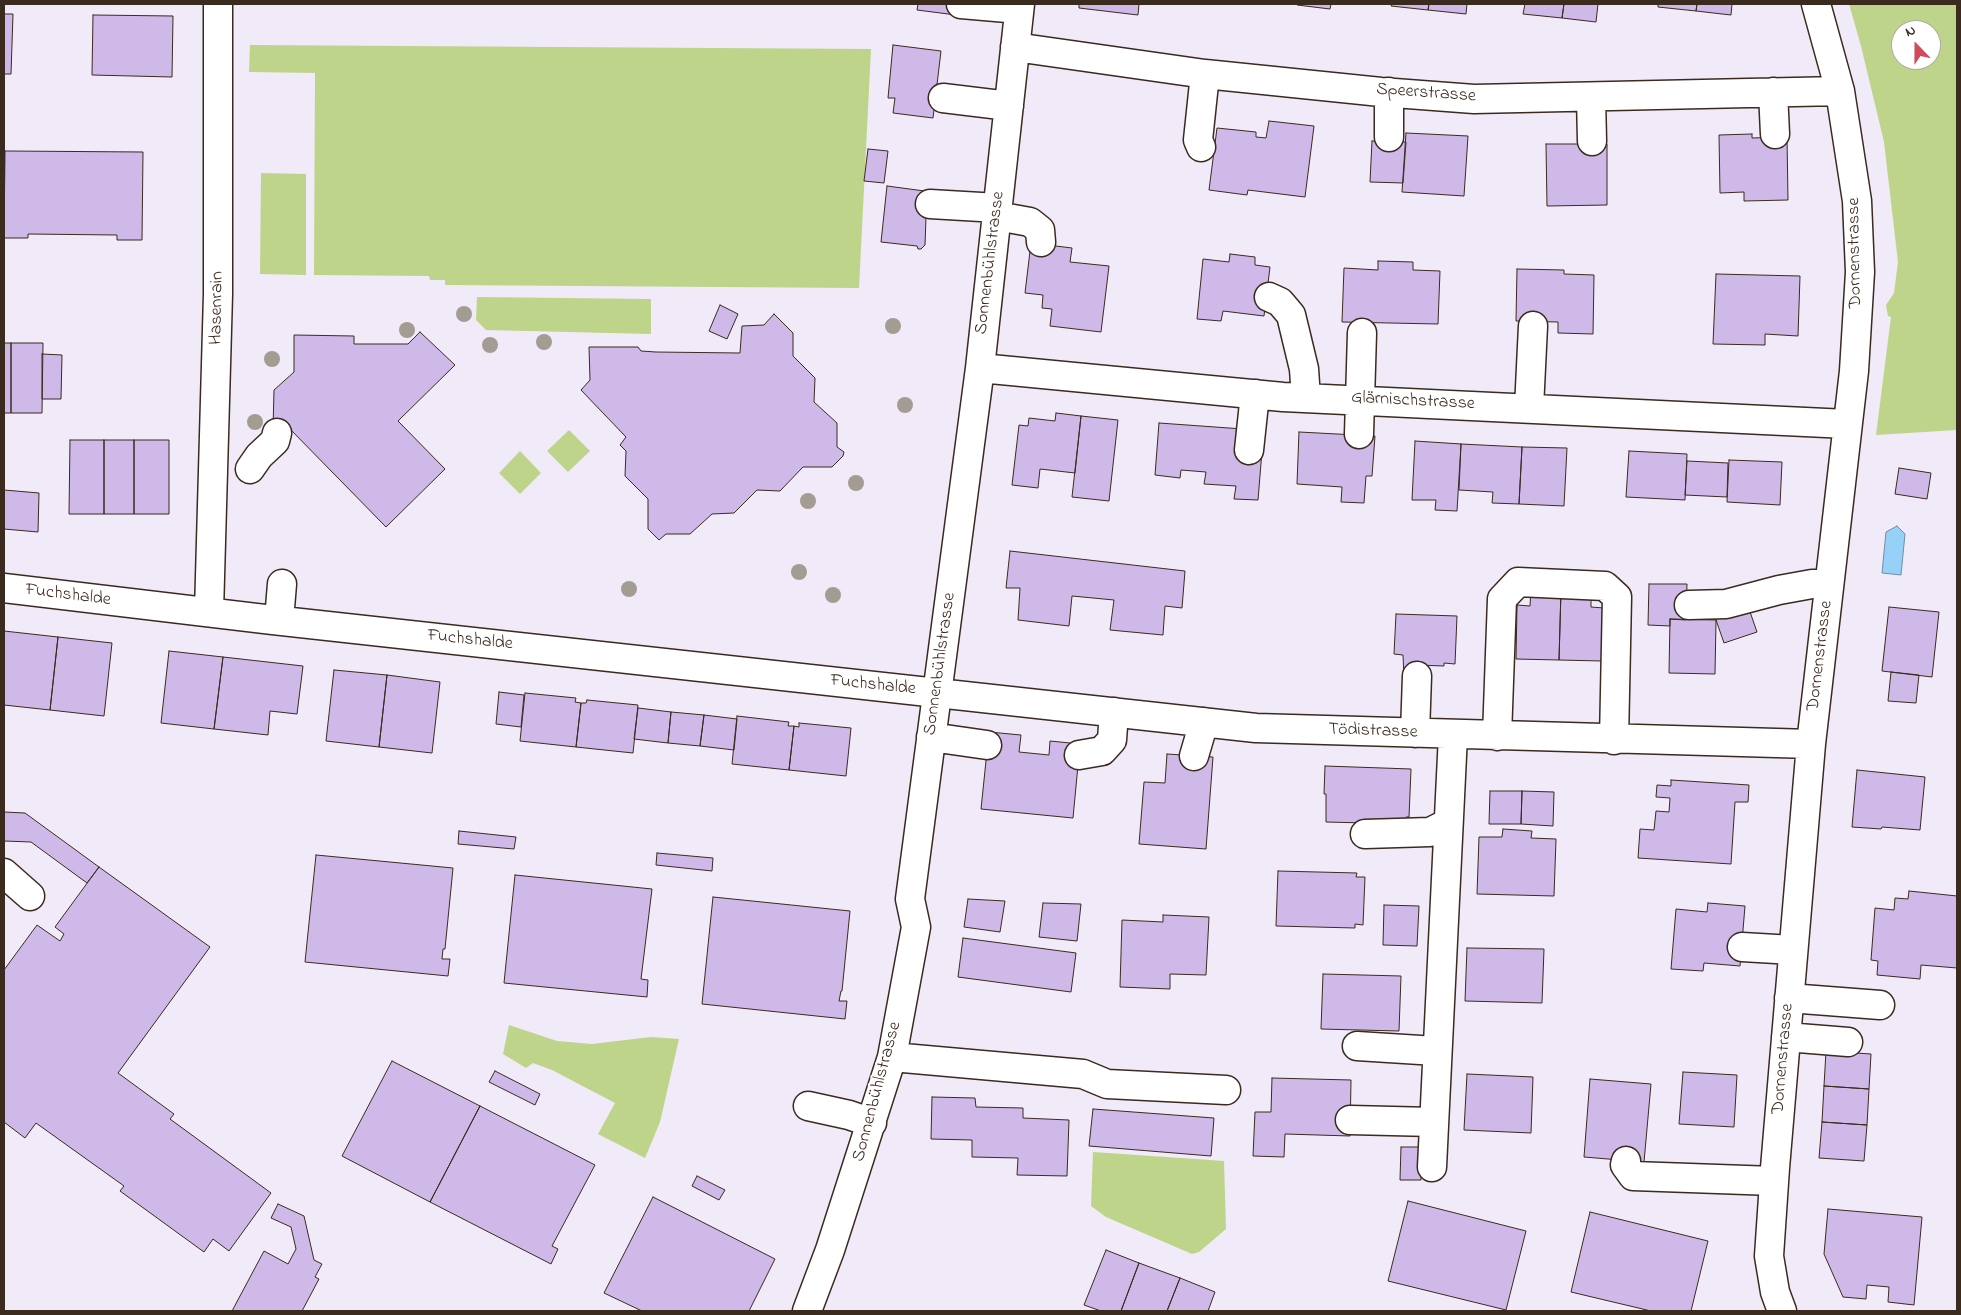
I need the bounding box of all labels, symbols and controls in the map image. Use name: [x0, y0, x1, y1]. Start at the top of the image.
north arrow: [1891, 20, 1941, 70]
text: N: [1902, 20, 1919, 43]
street label: Speerstrasse: [1375, 80, 1477, 108]
street label: Sonnenbühlstrasse: [972, 190, 1010, 336]
street label: Dornenstrasse: [1844, 197, 1868, 309]
street label: Hasenrain: [207, 271, 229, 345]
street label: Glärnischstrasse: [1351, 388, 1475, 416]
street label: Fuchshalde: [24, 580, 112, 612]
street label: Sonnenbühlstrasse: [920, 591, 962, 737]
street label: Dornenstrasse: [1804, 600, 1838, 712]
street label: Fuchshalde: [426, 626, 514, 656]
street label: Fuchshalde: [829, 671, 917, 701]
street label: Tödistrasse: [1328, 720, 1418, 744]
street label: Dornenstrasse: [1768, 1003, 1800, 1115]
street label: Sonnenbühlstrasse: [849, 1020, 907, 1164]

